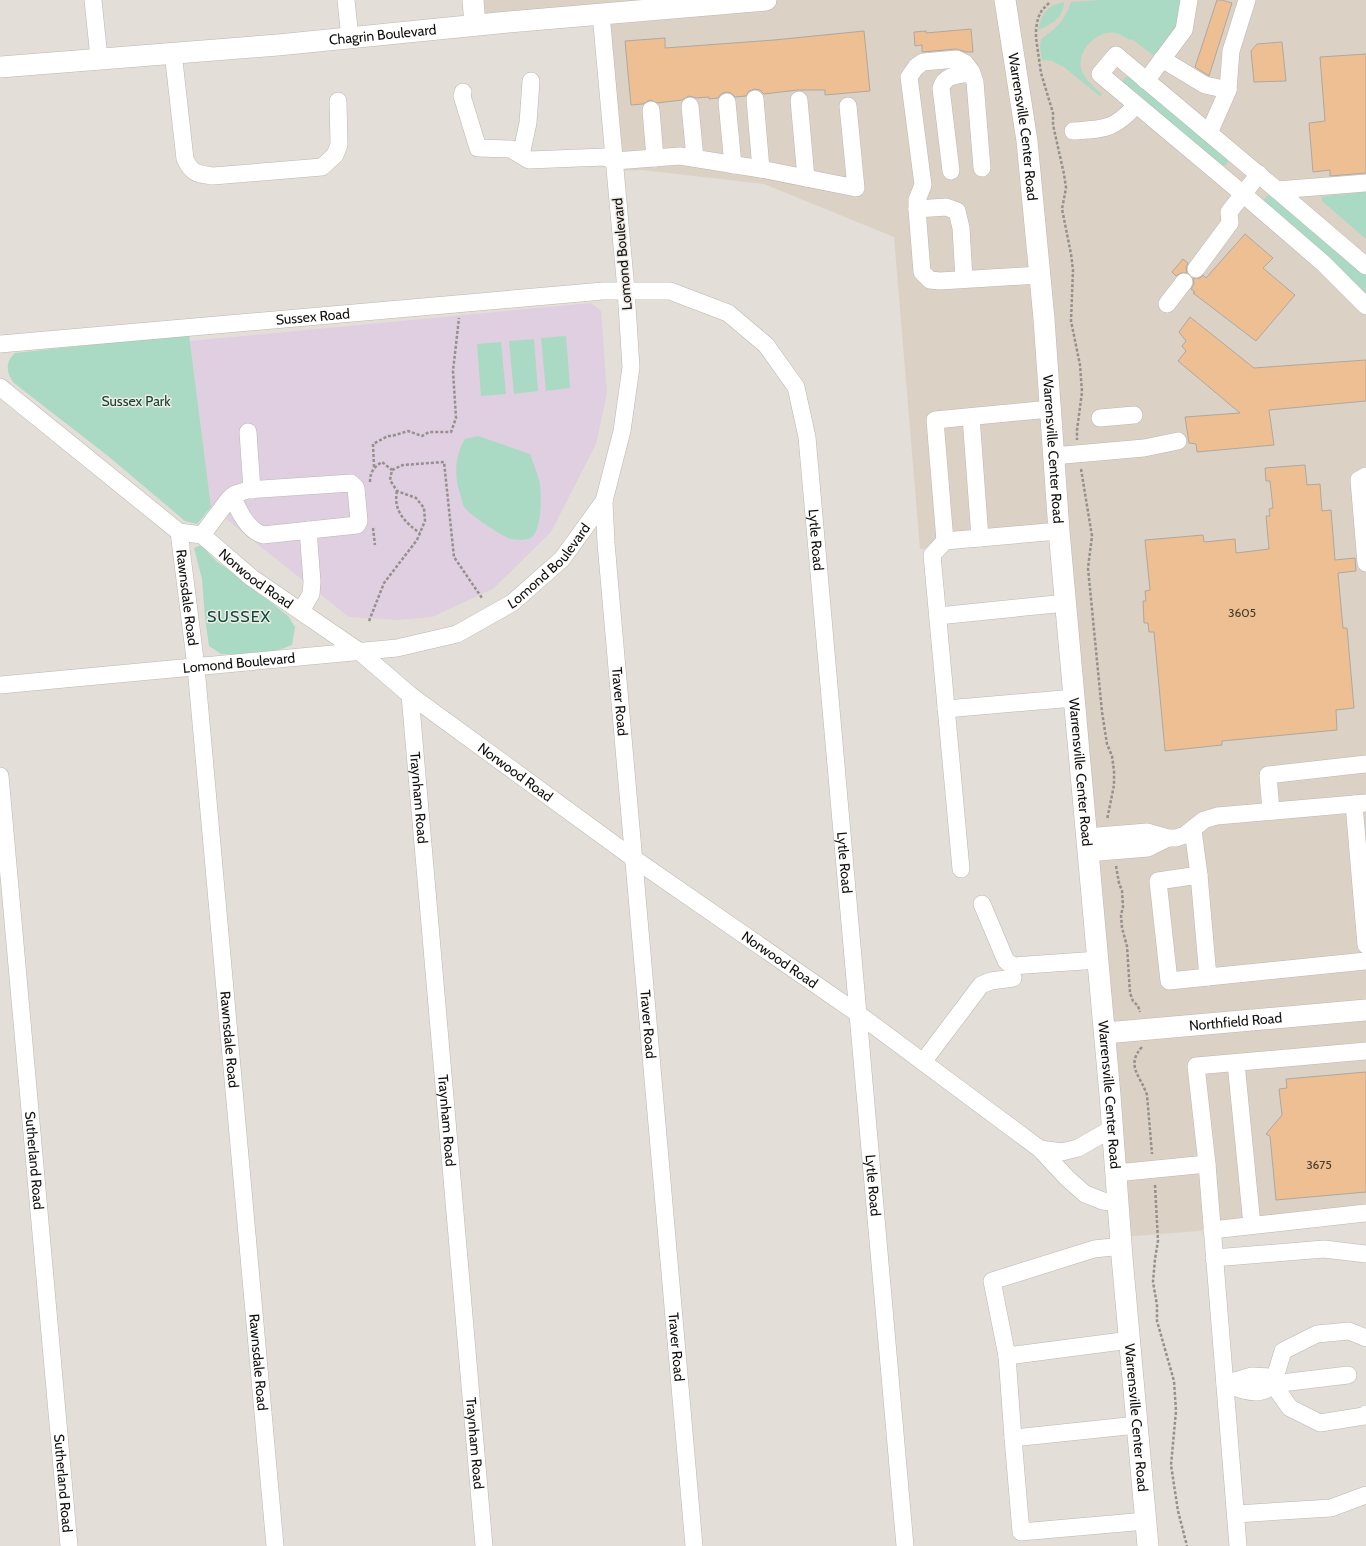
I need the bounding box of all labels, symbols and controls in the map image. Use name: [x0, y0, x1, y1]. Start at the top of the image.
street label: Chagrin Boulevard: [328, 20, 437, 49]
street label: Warrensville Center Road: [1004, 52, 1042, 201]
street label: Lomond Boulevard: [608, 197, 636, 311]
street label: Sussex Road: [275, 304, 351, 329]
street label: Warrensville Center Road: [1039, 374, 1067, 524]
park label: Sussex Park: [101, 392, 171, 410]
street label: Lytle Road: [804, 508, 828, 571]
street label: Lomond Boulevard: [504, 519, 594, 613]
street label: Norwood Road: [215, 545, 297, 612]
street label: Rawnsdale Road: [172, 548, 202, 647]
house number: 3605: [1228, 605, 1256, 620]
district label: SUSSEX: [207, 607, 271, 626]
street label: Lomond Boulevard: [182, 649, 296, 677]
street label: Traver Road: [608, 666, 632, 736]
street label: Warrensville Center Road: [1065, 697, 1096, 847]
street label: Norwood Road: [474, 739, 557, 806]
street label: Traynham Road: [406, 751, 432, 844]
street label: Lytle Road: [833, 831, 856, 894]
street label: Norwood Road: [738, 927, 821, 992]
street label: Traver Road: [636, 989, 660, 1059]
street label: Rawnsdale Road: [216, 990, 243, 1089]
street label: Northfield Road: [1188, 1008, 1283, 1035]
street label: Warrensville Center Road: [1094, 1020, 1124, 1170]
street label: Traynham Road: [434, 1074, 460, 1167]
street label: Sutherland Road: [21, 1111, 48, 1210]
street label: Lytle Road: [861, 1154, 885, 1217]
house number: 3675: [1306, 1157, 1332, 1172]
street label: Traver Road: [665, 1312, 689, 1382]
street label: Rawnsdale Road: [245, 1313, 272, 1411]
street label: Warrensville Center Road: [1121, 1343, 1152, 1492]
street label: Traynham Road: [462, 1397, 488, 1490]
street label: Sutherland Road: [50, 1433, 77, 1533]

